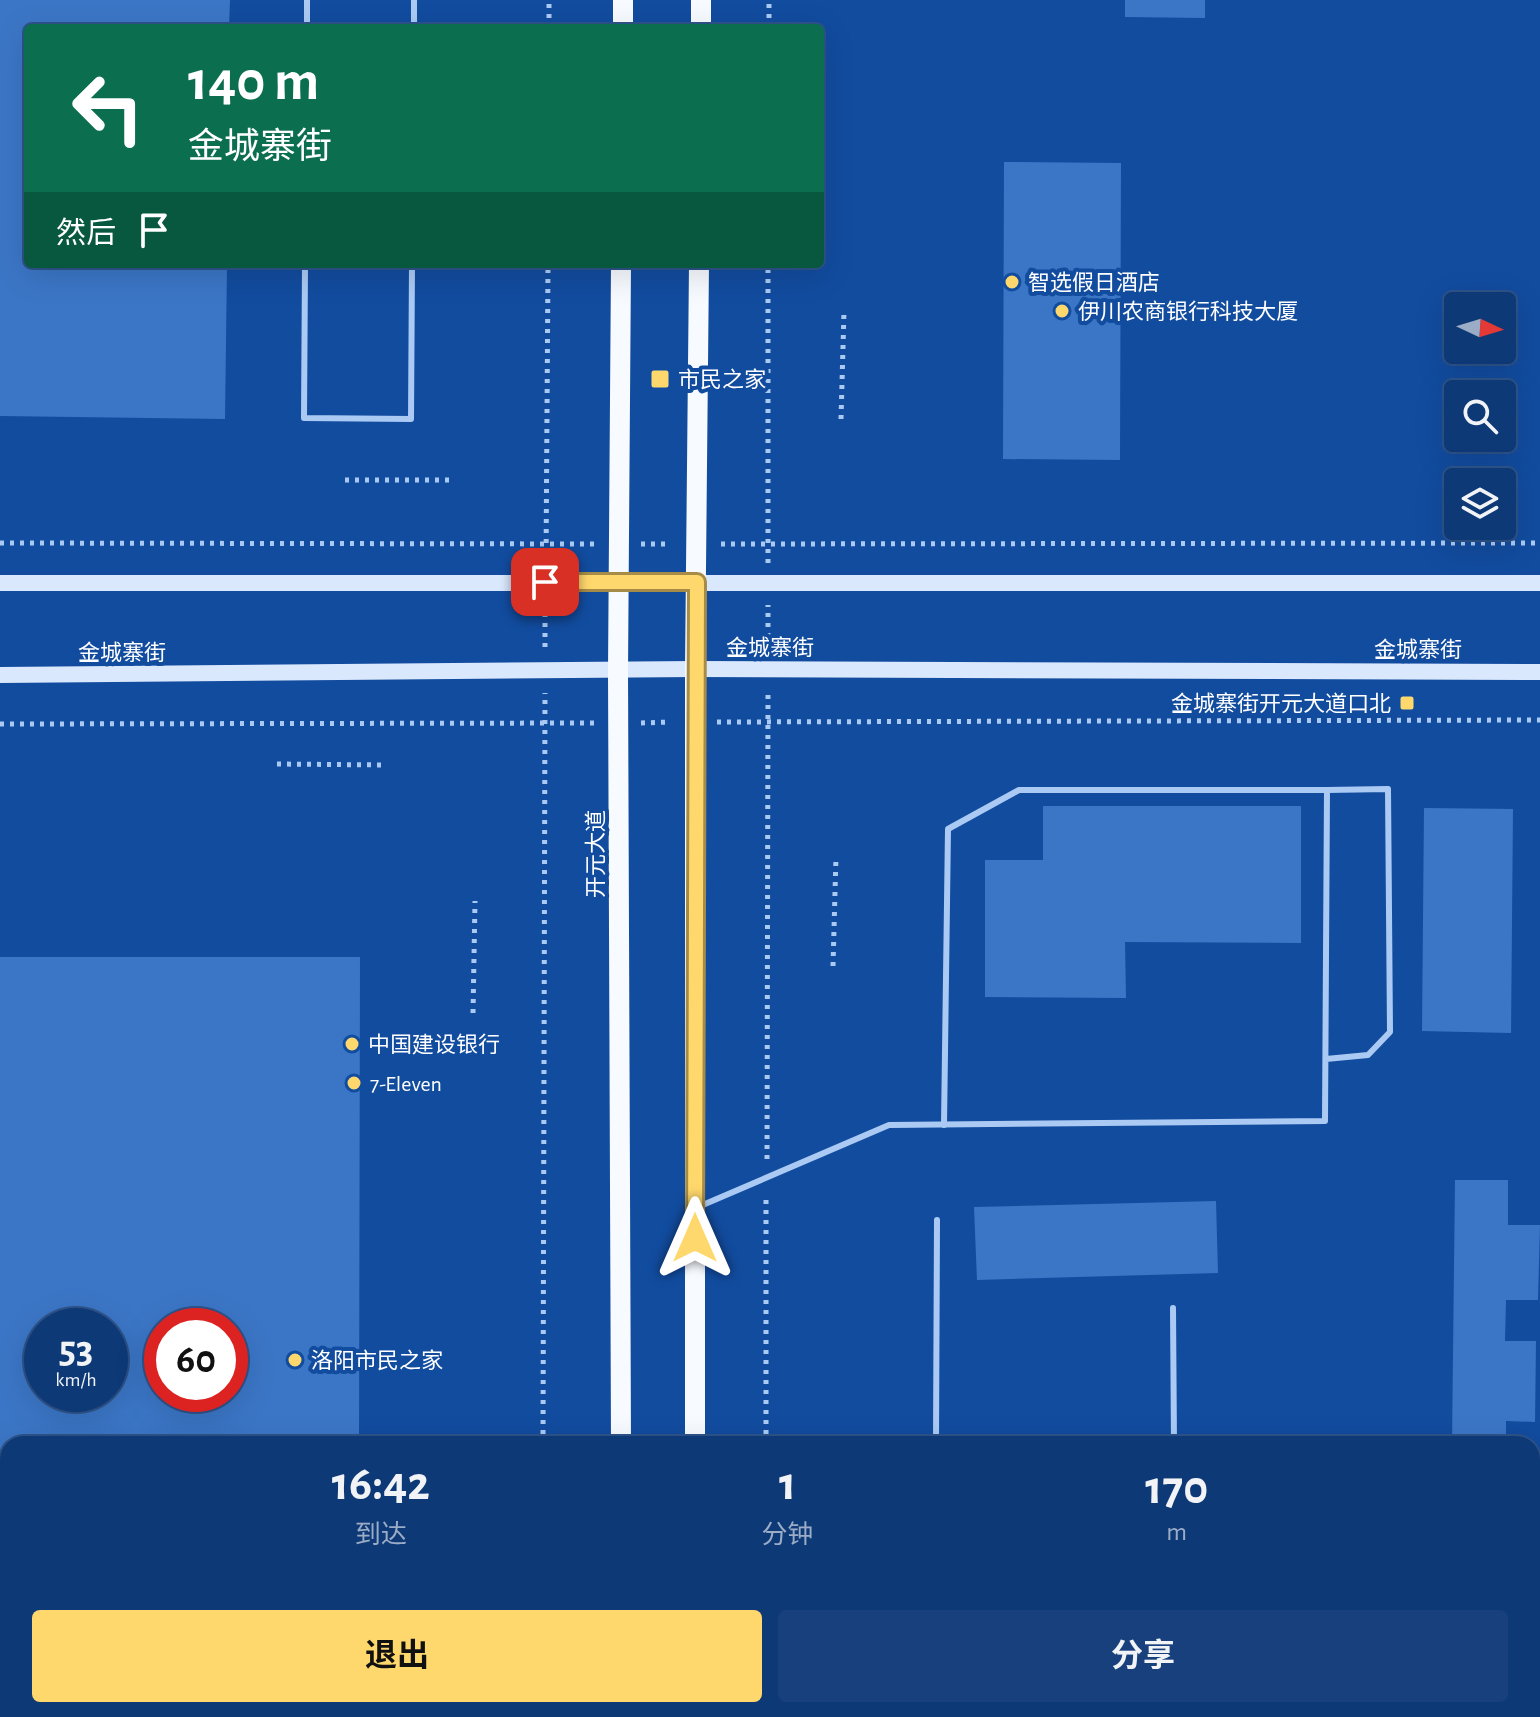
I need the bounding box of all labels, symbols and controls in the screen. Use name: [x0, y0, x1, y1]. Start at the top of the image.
text: 140 m: [188, 54, 319, 110]
icon: left: [56, 56, 160, 160]
text: 金城寨街: [188, 129, 332, 165]
icon: arrive: [132, 208, 176, 252]
text: 然后: [56, 219, 116, 249]
place label: 智选假日酒店: [1028, 271, 1160, 294]
marker: 智选假日酒店: [1003, 273, 1021, 291]
north arrow: [1444, 292, 1516, 364]
map controls: [1444, 292, 1516, 540]
place label: 伊川农商银行科技大厦: [1078, 300, 1298, 323]
marker: 伊川农商银行科技大厦: [1053, 302, 1071, 320]
marker: 市民之家: [649, 368, 671, 390]
place label: 市民之家: [678, 368, 766, 391]
button: search: [1444, 380, 1516, 452]
button: layers: [1444, 468, 1516, 540]
pin: [511, 548, 579, 616]
icon: arrive: [523, 560, 567, 604]
street label: 金城寨街: [726, 636, 814, 659]
street label: 金城寨街: [1374, 638, 1462, 661]
street label: 金城寨街: [78, 641, 166, 664]
place label: 金城寨街开元大道口北: [1171, 692, 1391, 715]
marker: 金城寨街开元大道口北: [1398, 694, 1416, 712]
street label: 开元大道: [584, 810, 607, 898]
place label: 中国建设银行: [368, 1033, 500, 1056]
marker: 中国建设银行: [343, 1035, 361, 1053]
place label: 7-Eleven: [370, 1073, 442, 1095]
marker: 7-Eleven: [345, 1074, 363, 1092]
position arrow: [653, 1196, 737, 1280]
speed limit sign: 60: [144, 1308, 248, 1412]
text: 53: [59, 1330, 93, 1370]
place label: 洛阳市民之家: [311, 1349, 443, 1372]
marker: 洛阳市民之家: [286, 1351, 304, 1369]
text: km/h: [55, 1370, 97, 1390]
text: 16:42: [332, 1461, 430, 1509]
text: 1: [779, 1461, 796, 1509]
text: 170: [1145, 1465, 1208, 1513]
text: m: [1166, 1519, 1187, 1545]
text: 到达: [355, 1522, 407, 1548]
text: 分钟: [762, 1522, 814, 1548]
button: 退出: [32, 1610, 762, 1702]
button: 分享: [778, 1610, 1508, 1702]

